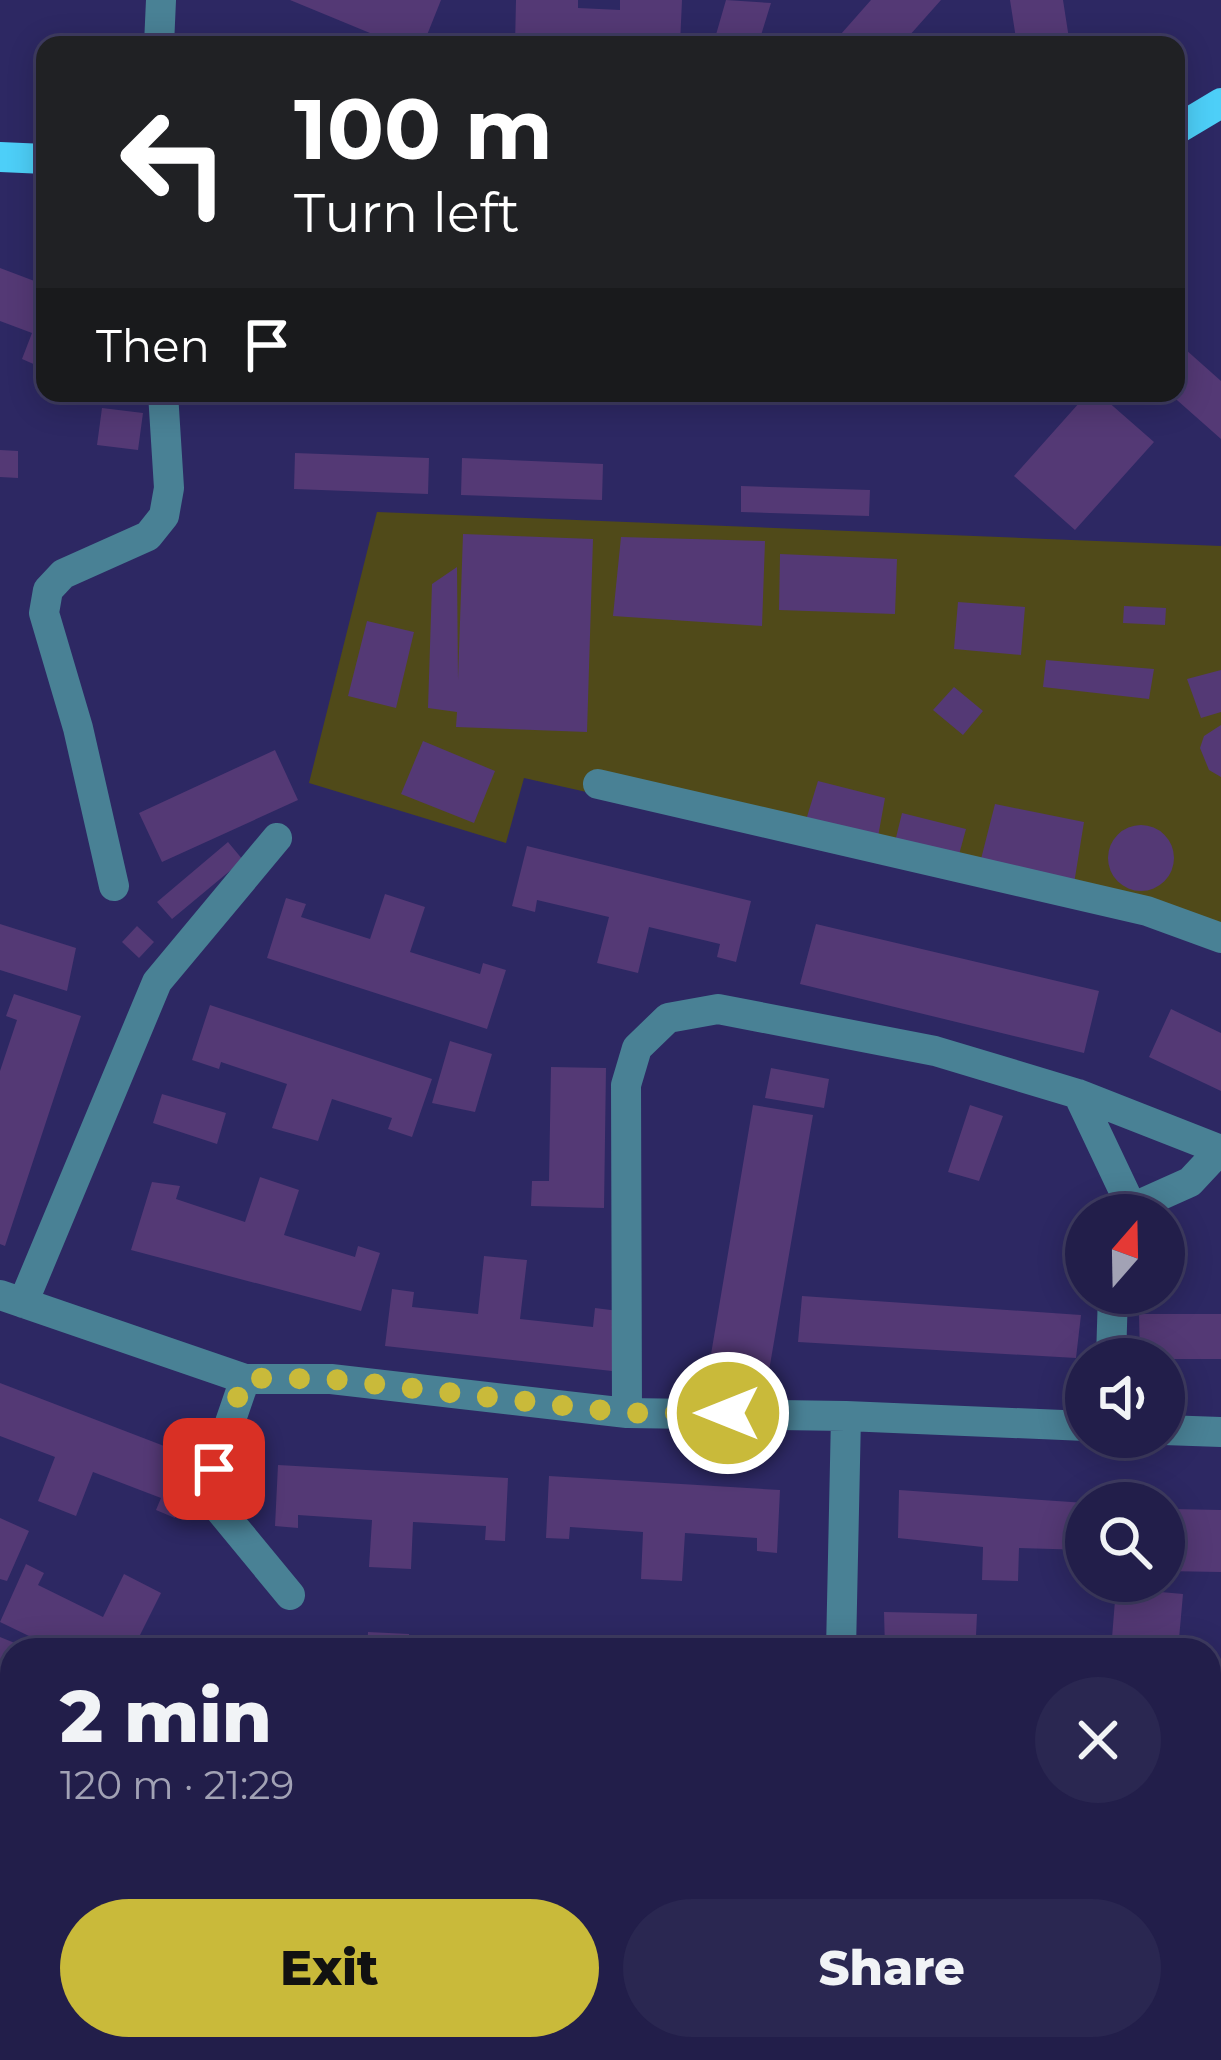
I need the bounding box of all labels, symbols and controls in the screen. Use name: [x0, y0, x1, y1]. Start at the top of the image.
text: 100 m: [294, 78, 553, 180]
icon: left: [96, 84, 252, 240]
text: Turn left: [294, 180, 520, 246]
icon: arrive: [234, 312, 300, 378]
text: Then: [96, 318, 210, 373]
north arrow: [1065, 1194, 1185, 1314]
map controls: [1065, 1194, 1185, 1602]
button: sound: [1065, 1338, 1185, 1458]
position arrow: [665, 1350, 791, 1476]
pin: [163, 1418, 265, 1520]
icon: arrive: [181, 1436, 247, 1502]
button: search: [1065, 1482, 1185, 1602]
text: 2 min: [60, 1672, 272, 1760]
button: close: [1035, 1677, 1161, 1803]
text: 120 m · 21:29: [60, 1761, 294, 1809]
button: Exit: [60, 1899, 599, 2037]
button: Share: [623, 1899, 1161, 2037]

